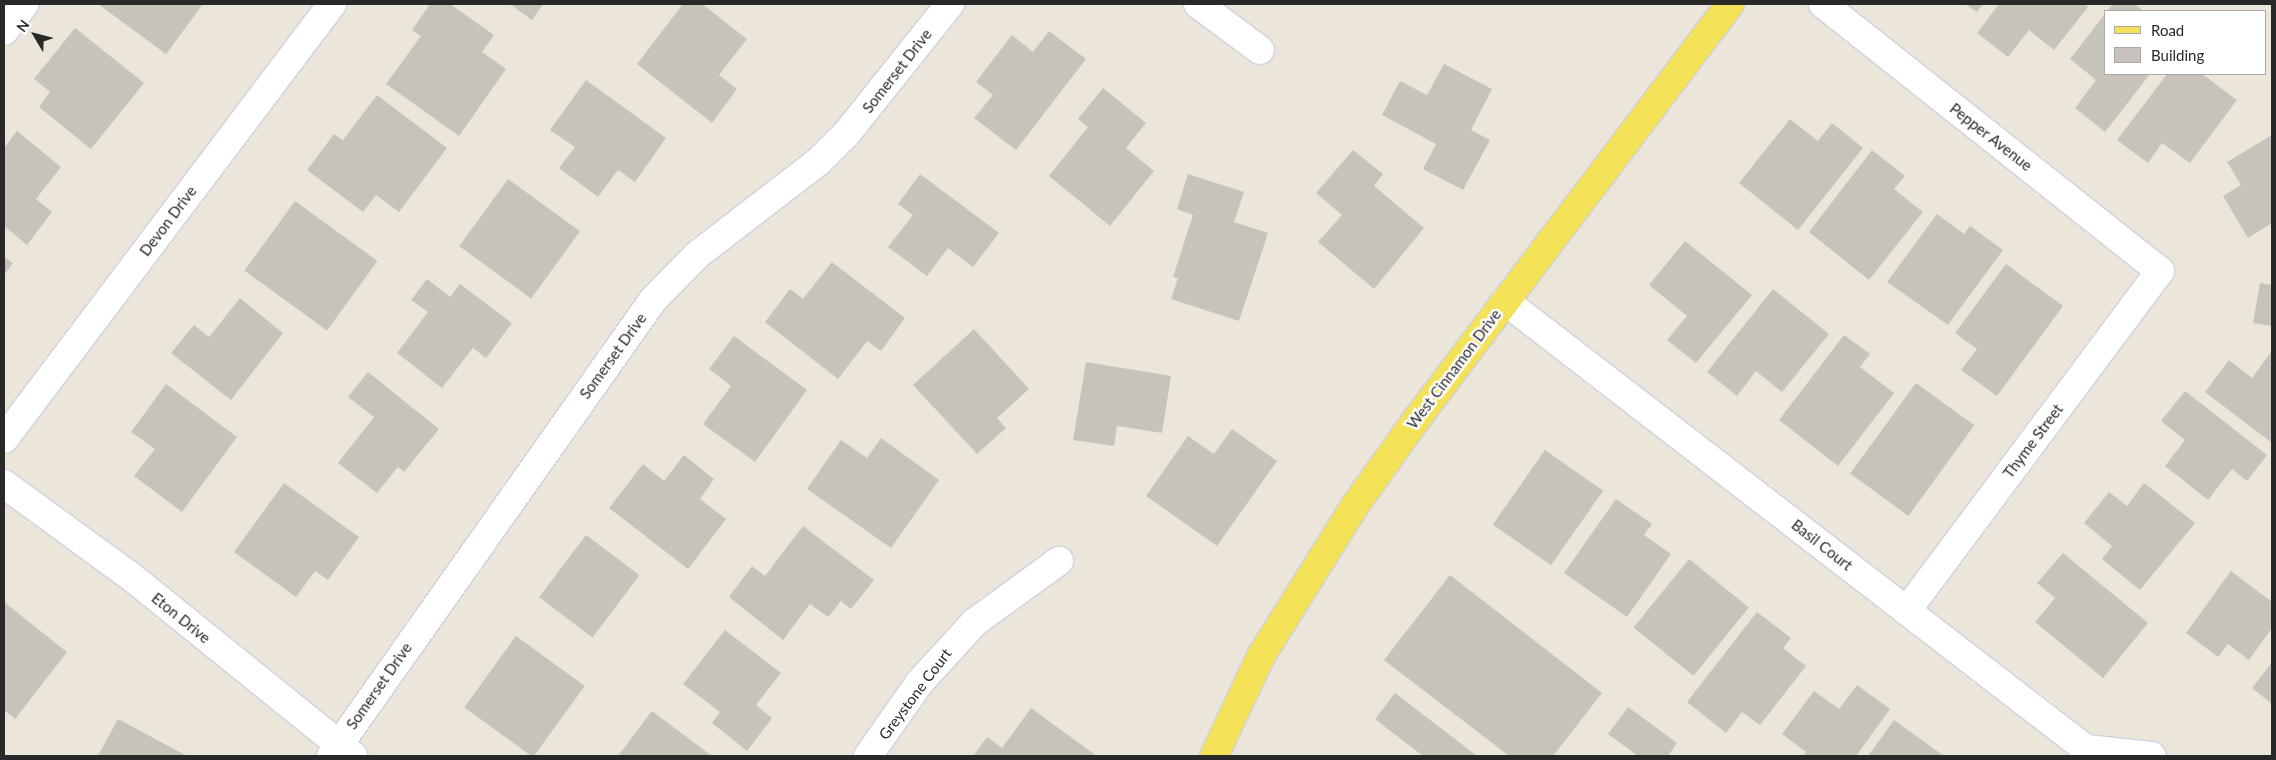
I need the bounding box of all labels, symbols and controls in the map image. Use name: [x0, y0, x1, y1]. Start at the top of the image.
north arrow: [10, 10, 60, 60]
legend: [2104, 10, 2266, 75]
text: N: [13, 16, 33, 35]
text: Road: [2151, 21, 2184, 39]
street label: Somerset Drive: [859, 25, 935, 117]
text: Building: [2151, 46, 2204, 64]
street label: Pepper Avenue: [1946, 99, 2036, 175]
street label: Devon Drive: [136, 182, 200, 260]
street label: West Cinnamon Drive: [1403, 306, 1505, 432]
street label: Somerset Drive: [576, 310, 650, 402]
street label: Thyme Street: [1999, 400, 2067, 482]
street label: Basil Court: [1788, 516, 1856, 574]
street label: Eton Drive: [148, 589, 214, 647]
street label: Somerset Drive: [342, 639, 416, 733]
street label: Greystone Court: [875, 645, 955, 743]

